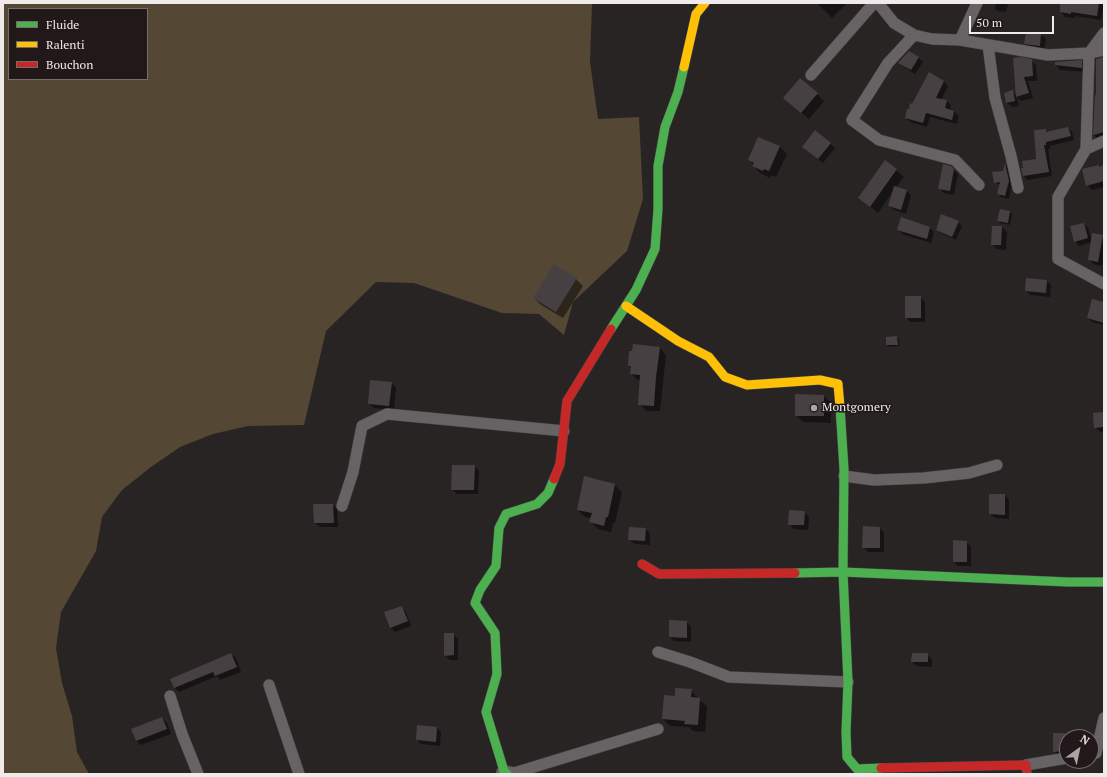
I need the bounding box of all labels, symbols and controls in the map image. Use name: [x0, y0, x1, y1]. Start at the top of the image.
legend: [8, 8, 148, 80]
scale bar: [971, 8, 1056, 34]
text: 50 m: [976, 15, 1002, 30]
text: Fluide: [46, 17, 79, 32]
text: Ralenti: [46, 37, 85, 52]
text: Bouchon: [46, 57, 93, 72]
place label: Montgomery: [822, 401, 891, 415]
marker: Montgomery: [809, 403, 819, 413]
north arrow: [1059, 729, 1099, 769]
text: N: [1078, 732, 1092, 748]

